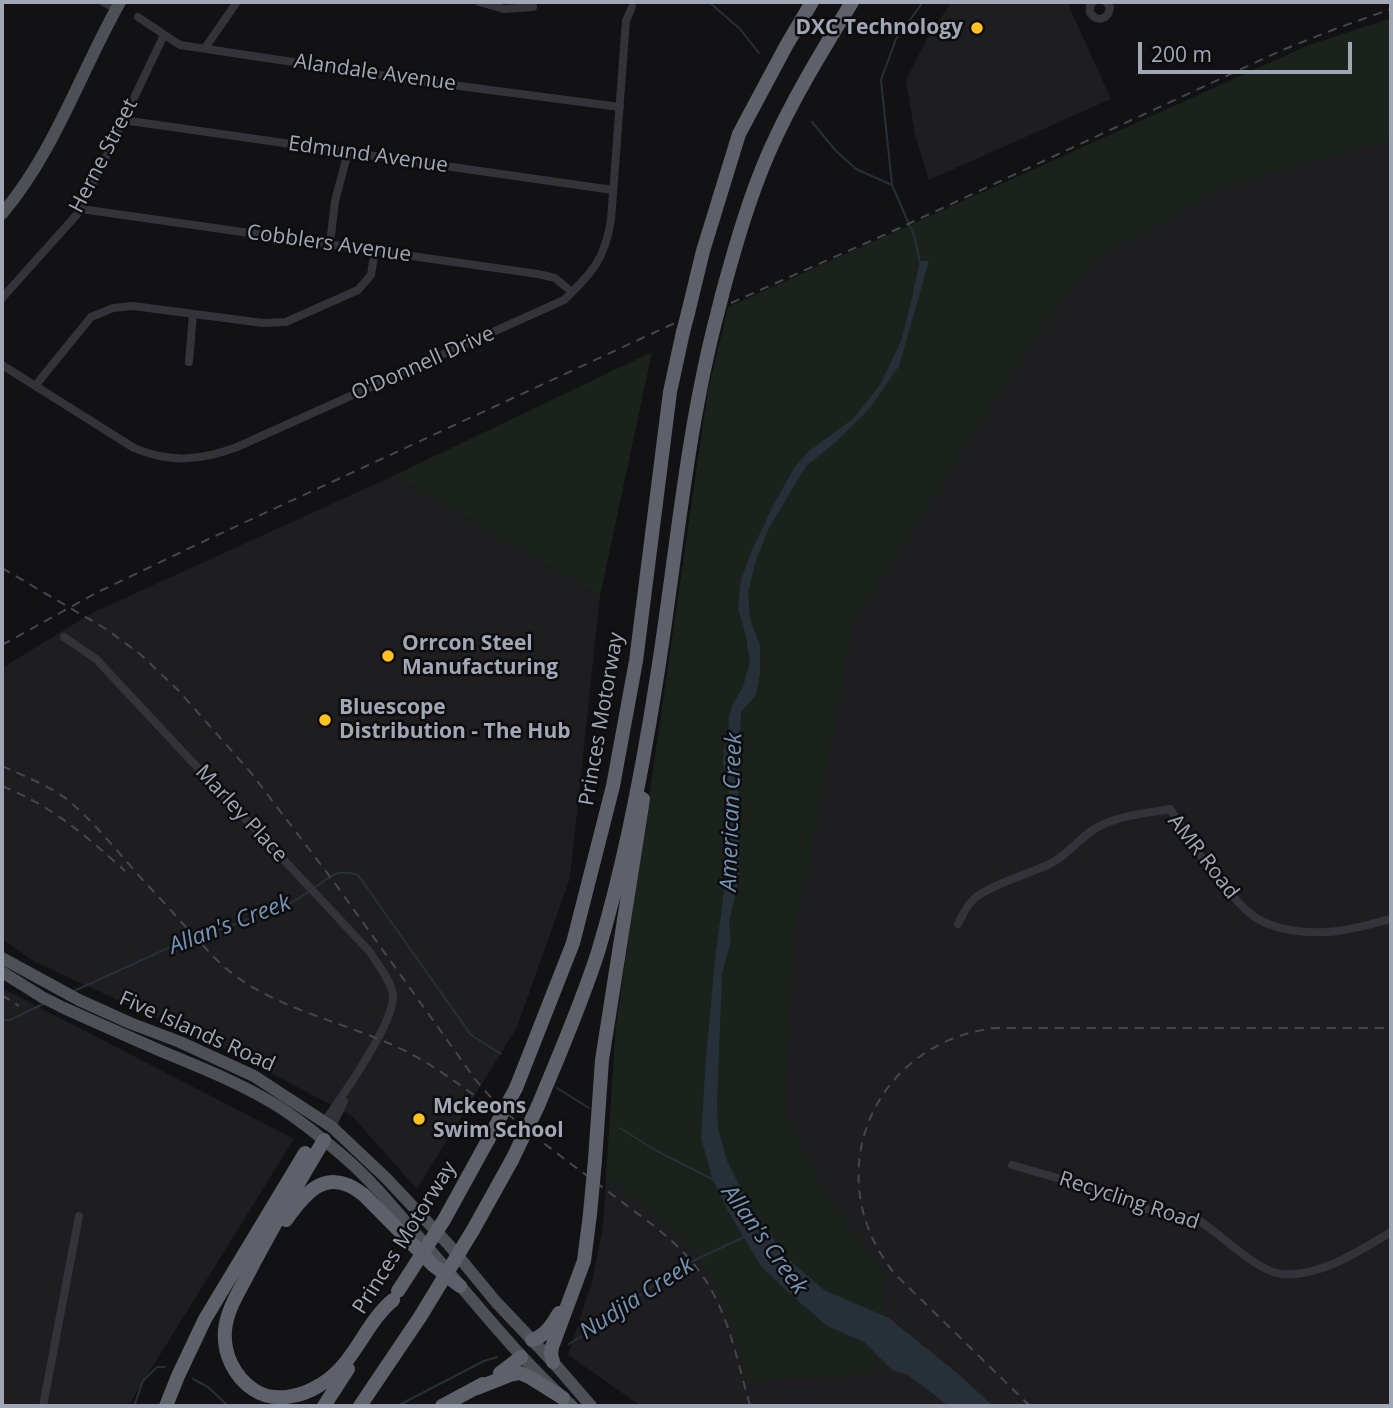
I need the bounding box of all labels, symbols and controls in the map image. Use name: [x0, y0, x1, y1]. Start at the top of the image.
place label: DXC Technology: [795, 15, 963, 41]
marker: DXC Technology: [969, 20, 985, 36]
scale bar: [1141, 28, 1354, 72]
text: 200 m: [1151, 40, 1212, 68]
street label: Alandale Avenue: [292, 49, 458, 97]
street label: Herne Street: [64, 95, 144, 217]
street label: Edmund Avenue: [286, 131, 450, 179]
street label: Cobblers Avenue: [245, 220, 413, 268]
street label: O'Donnell Drive: [348, 321, 498, 407]
street label: Princes Motorway: [574, 630, 630, 808]
place label: Orrcon Steel Manufacturing: [402, 631, 558, 681]
marker: Orrcon Steel Manufacturing: [380, 648, 396, 664]
place label: Bluescope Distribution - The Hub: [339, 695, 571, 745]
marker: Bluescope Distribution - The Hub: [317, 712, 333, 728]
water label: American Creek: [715, 732, 749, 892]
street label: Marley Place: [190, 760, 292, 868]
street label: AMR Road: [1162, 810, 1244, 904]
water label: Allan's Creek: [165, 889, 295, 961]
street label: Five Islands Road: [115, 986, 279, 1078]
place label: Mckeons Swim School: [433, 1094, 564, 1144]
marker: Mckeons Swim School: [411, 1111, 427, 1127]
street label: Princes Motorway: [348, 1157, 462, 1319]
street label: Recycling Road: [1056, 1166, 1202, 1236]
water label: Allan's Creek: [715, 1180, 813, 1300]
water label: Nudjia Creek: [575, 1252, 699, 1346]

